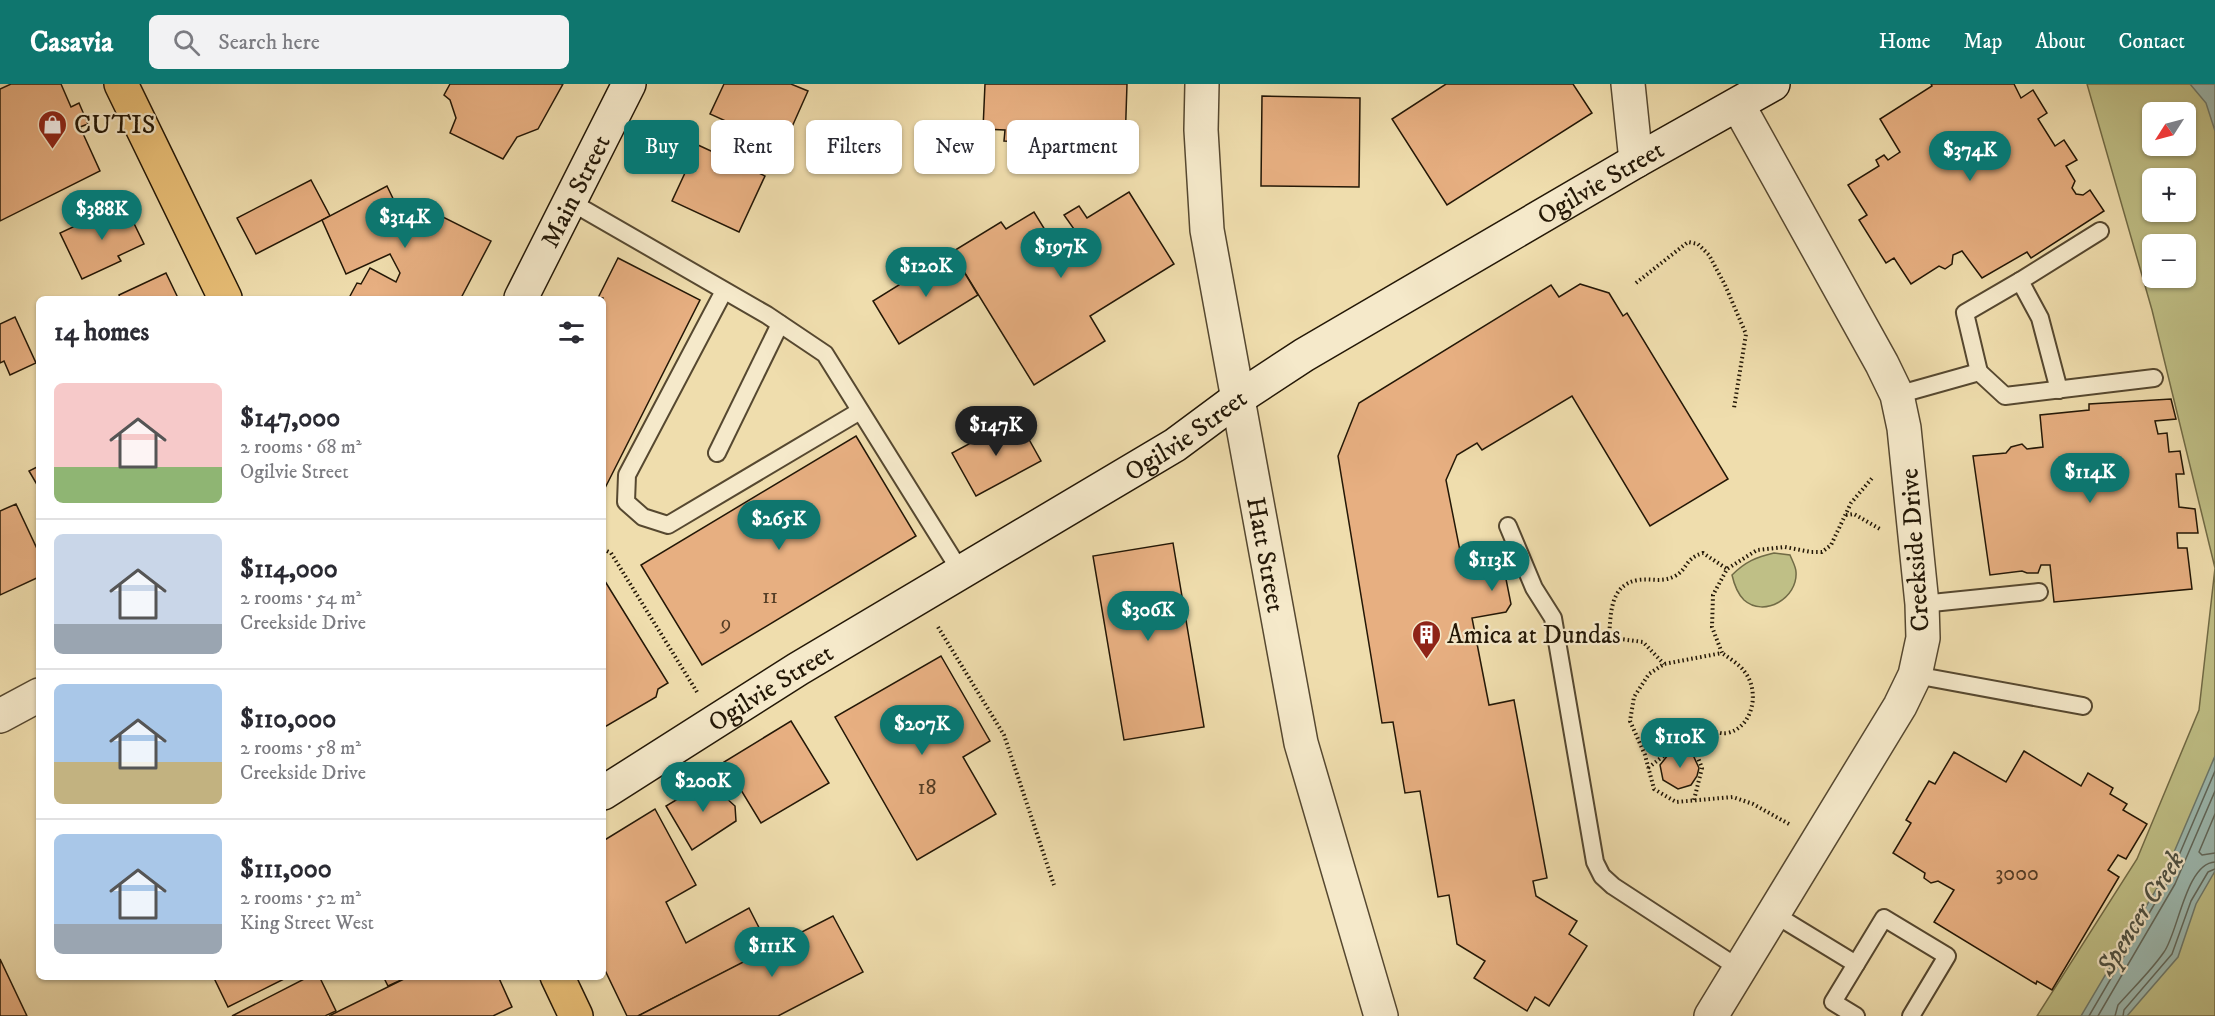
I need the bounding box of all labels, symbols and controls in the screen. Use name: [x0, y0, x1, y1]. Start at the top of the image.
search box: [149, 15, 569, 69]
text: Casavia: [30, 25, 113, 60]
icon: search: [170, 26, 203, 59]
text: Search here: [218, 29, 320, 56]
text: Home: [1879, 29, 1931, 55]
text: Map: [1964, 29, 2002, 55]
text: About: [2035, 29, 2086, 55]
text: Contact: [2119, 29, 2185, 55]
north arrow: [2142, 102, 2196, 156]
map controls: [2142, 102, 2196, 288]
shop icon: CUTIS: [37, 108, 69, 150]
place label: CUTIS: [74, 109, 155, 142]
chip: Buy: [624, 120, 699, 174]
chip: Rent: [711, 120, 794, 174]
chip: Filters: [806, 120, 902, 174]
chip: New: [914, 120, 995, 174]
chip: Apartment: [1007, 120, 1139, 174]
street label: Main Street: [534, 130, 619, 254]
pin: $374K: [1928, 131, 2012, 182]
street label: Ogilvie Street: [1532, 134, 1670, 233]
text: $374K: [1943, 138, 1997, 163]
button: +: [2142, 168, 2196, 222]
pin: $388K: [60, 190, 144, 241]
text: $388K: [76, 197, 128, 222]
pin: $314K: [363, 198, 447, 249]
text: $314K: [379, 205, 431, 230]
pin: $197K: [1019, 228, 1103, 279]
button: −: [2142, 234, 2196, 288]
text: $197K: [1035, 235, 1087, 260]
pin: $120K: [884, 247, 968, 298]
text: $120K: [900, 254, 952, 279]
text: 14 homes: [54, 316, 149, 349]
icon: filters: [555, 316, 588, 349]
street label: Ogilvie Street: [1119, 382, 1253, 489]
text: $147,000: [240, 402, 340, 435]
pin: $147K: [954, 406, 1038, 457]
icon: home: [102, 407, 174, 479]
text: $147K: [969, 413, 1023, 438]
text: 2 rooms · 68 m²: [240, 435, 362, 460]
pin: $114K: [2048, 453, 2132, 504]
text: Ogilvie Street: [240, 460, 349, 485]
text: $114K: [2064, 460, 2116, 485]
street label: Creekside Drive: [1893, 467, 1938, 633]
street label: Hatt Street: [1238, 494, 1292, 615]
pin: $265K: [737, 500, 821, 551]
text: $265K: [751, 507, 807, 532]
pin: $113K: [1450, 541, 1534, 592]
text: $113K: [1468, 548, 1516, 573]
text: $114,000: [240, 553, 338, 586]
icon: home: [102, 558, 174, 630]
house number: 11: [762, 583, 778, 610]
text: 2 rooms · 54 m²: [240, 586, 362, 611]
pin: $306K: [1106, 591, 1190, 642]
text: $306K: [1121, 598, 1175, 623]
house number: 9: [720, 610, 731, 637]
text: Creekside Drive: [240, 611, 366, 636]
building icon: Amica at Dundas: [1410, 618, 1442, 660]
place label: Amica at Dundas: [1447, 619, 1621, 652]
street label: Ogilvie Street: [702, 637, 840, 740]
text: $110,000: [240, 703, 336, 736]
pin: $207K: [880, 705, 964, 756]
icon: home: [102, 708, 174, 780]
text: $207K: [894, 712, 950, 737]
pin: $110K: [1638, 718, 1722, 769]
text: $110K: [1655, 725, 1705, 750]
text: 2 rooms · 58 m²: [240, 736, 361, 761]
text: Creekside Drive: [240, 761, 366, 786]
pin: $200K: [661, 762, 745, 813]
text: $200K: [675, 769, 731, 794]
house number: 18: [917, 774, 937, 801]
water label: Spencer Creek: [2089, 844, 2193, 983]
text: $111,000: [240, 853, 332, 886]
icon: home: [102, 858, 174, 930]
house number: 3000: [1995, 860, 2039, 887]
text: 2 rooms · 52 m²: [240, 886, 361, 911]
text: King Street West: [240, 911, 374, 936]
pin: $111K: [730, 927, 814, 978]
text: $111K: [749, 934, 796, 959]

